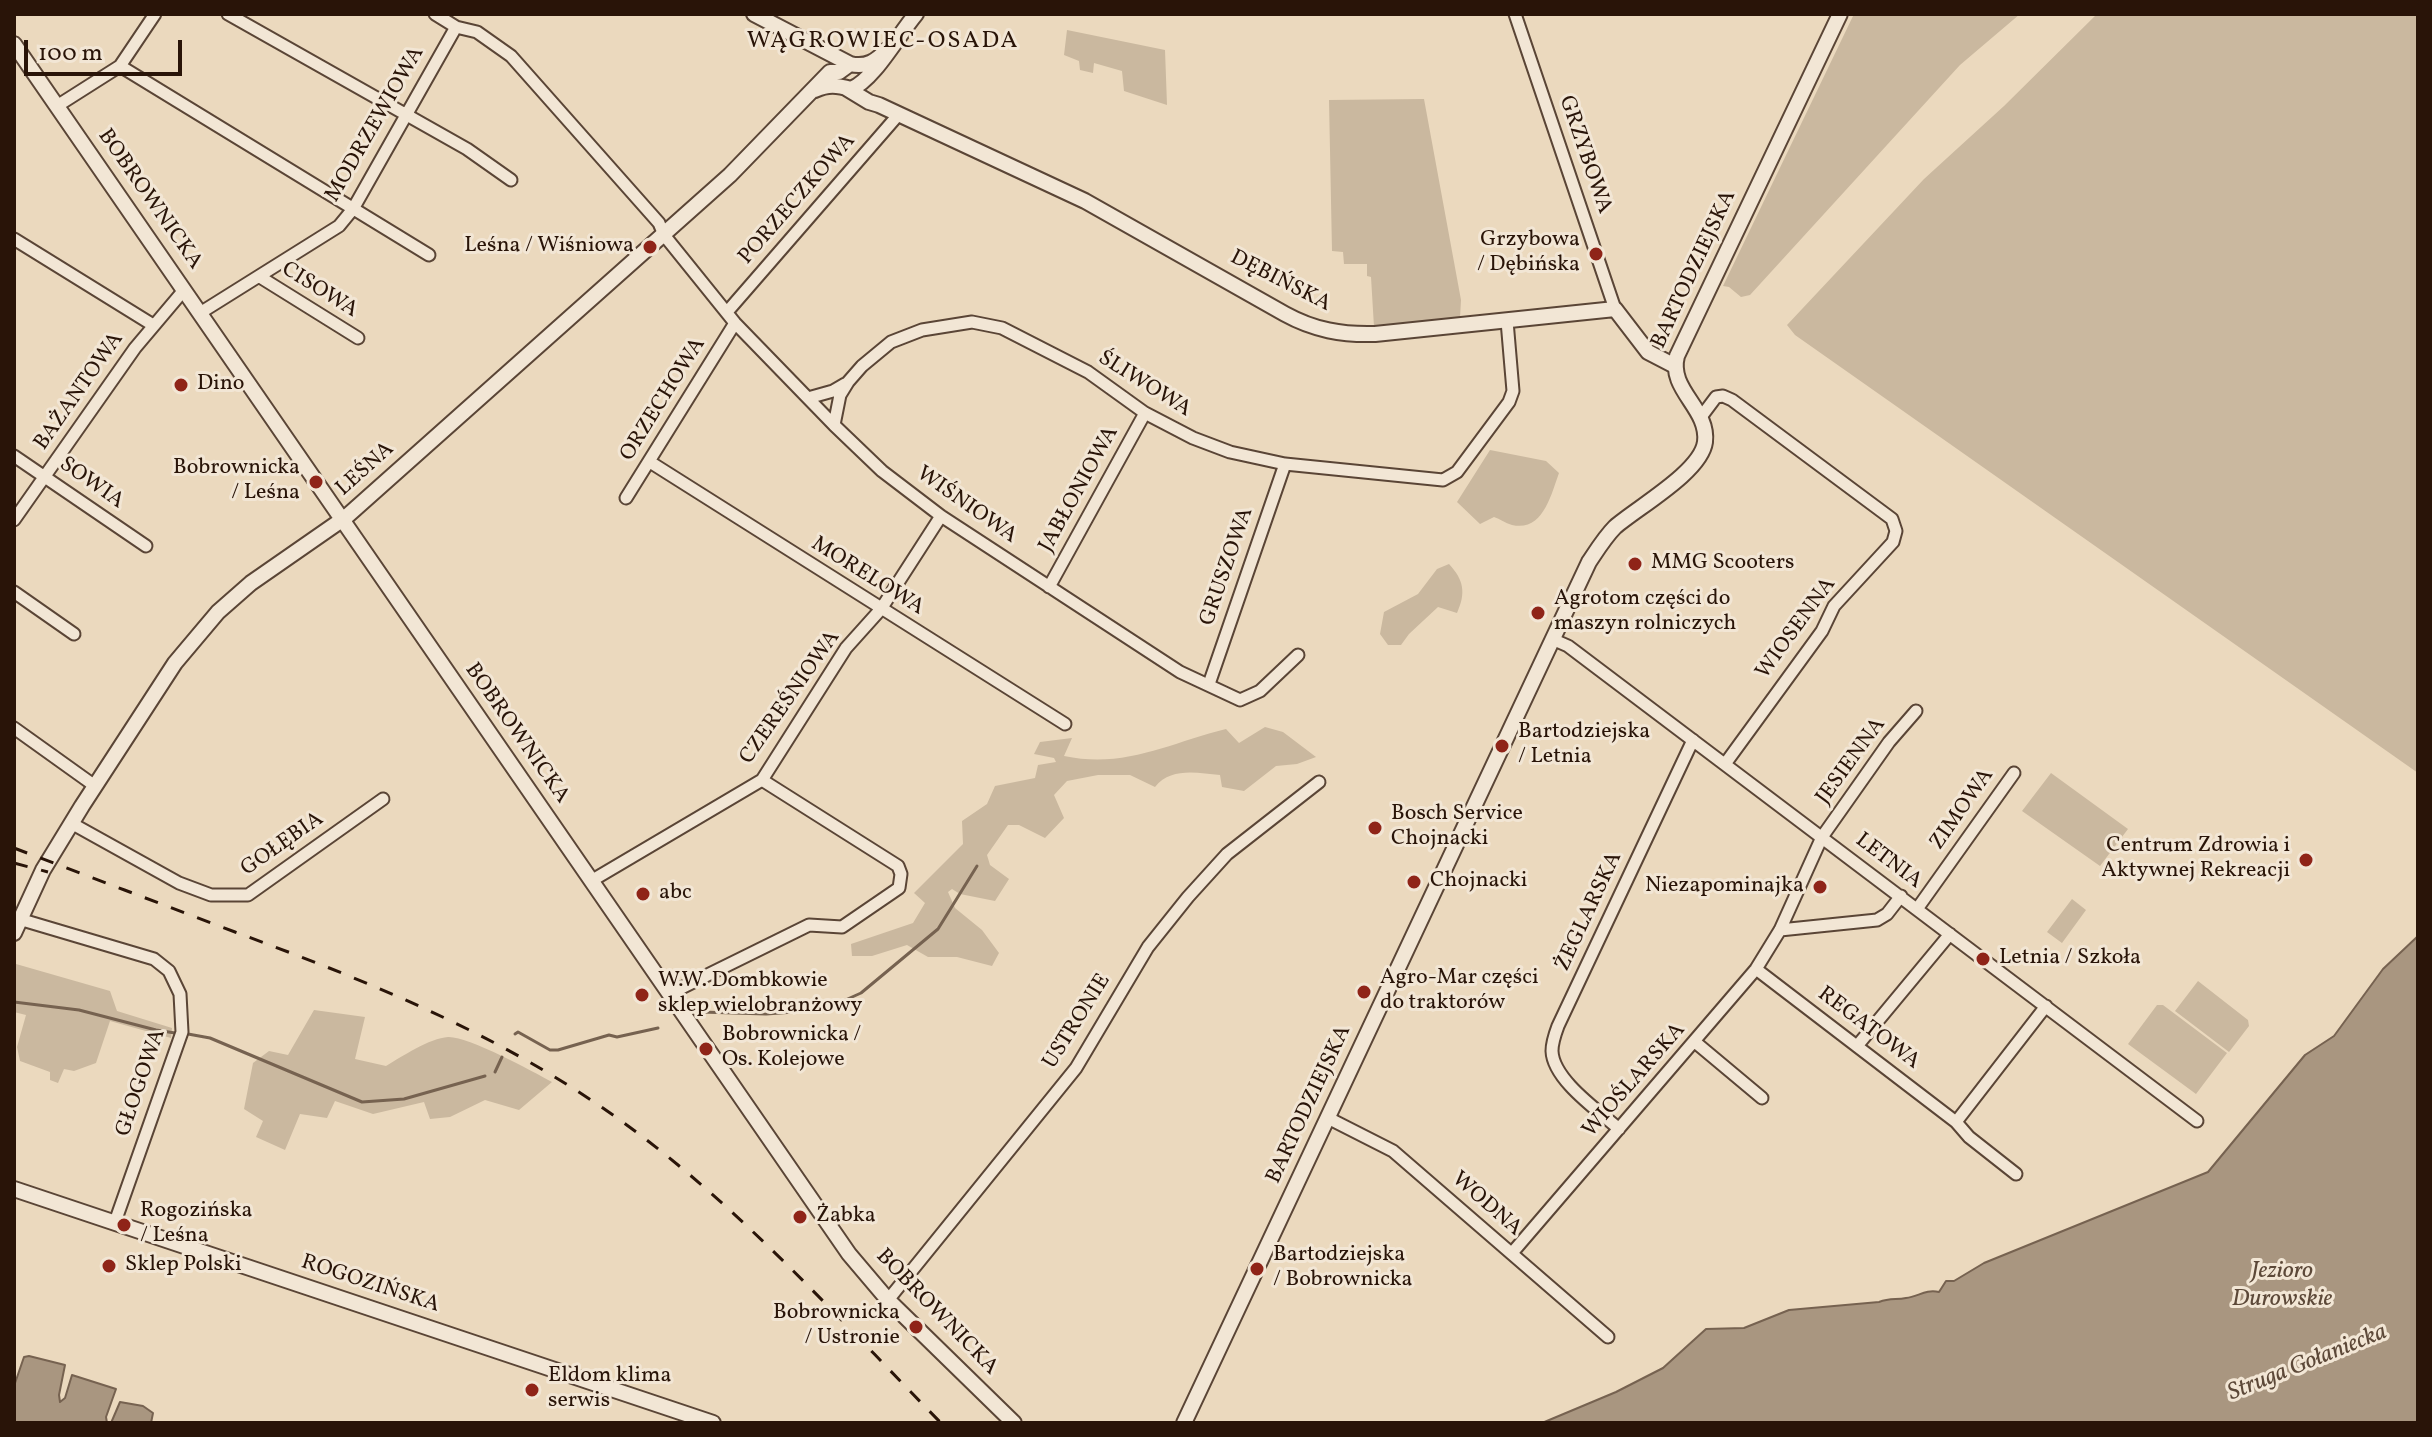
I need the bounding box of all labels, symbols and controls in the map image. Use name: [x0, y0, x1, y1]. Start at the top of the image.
scale bar: [28, 24, 186, 74]
district label: WĄGROWIEC-OSADA: [747, 29, 1019, 57]
text: 100 m: [38, 37, 103, 71]
street label: MODRZEWIOWA: [321, 43, 431, 207]
street label: GRZYBOWA: [1551, 93, 1617, 217]
street label: BOBROWNICKA: [91, 125, 207, 275]
street label: PORZECZKOWA: [734, 129, 862, 271]
street label: BARTODZIEJSKA: [1647, 187, 1743, 353]
place label: Grzybowa / Dębińska: [1477, 228, 1580, 280]
place label: Leśna / Wiśniowa: [464, 234, 634, 260]
marker: Leśna / Wiśniowa: [641, 238, 659, 256]
street label: DĘBIŃSKA: [1225, 245, 1335, 319]
marker: Grzybowa / Dębińska: [1587, 245, 1605, 263]
street label: CISOWA: [276, 257, 362, 325]
street label: BAŻANTOWA: [30, 328, 130, 456]
street label: ORZECHOWA: [616, 334, 712, 466]
street label: ŚLIWOWA: [1092, 346, 1196, 424]
place label: Dino: [197, 372, 245, 398]
marker: Dino: [172, 376, 190, 394]
street label: JABŁONIOWA: [1034, 422, 1126, 558]
street label: LEŚNA: [332, 437, 400, 503]
street label: SOWIA: [53, 452, 129, 516]
place label: Bobrownicka / Leśna: [173, 456, 300, 508]
street label: WIŚNIOWA: [910, 462, 1022, 550]
marker: Bobrownicka / Leśna: [307, 473, 325, 491]
street label: GRUSZOWA: [1195, 504, 1261, 630]
street label: MORELOWA: [806, 532, 928, 622]
place label: MMG Scooters: [1651, 551, 1794, 577]
marker: MMG Scooters: [1626, 555, 1644, 573]
street label: WIOSENNA: [1751, 573, 1843, 685]
place label: Agrotom części do maszyn rolniczych: [1554, 587, 1736, 638]
marker: Agrotom części do maszyn rolniczych: [1529, 604, 1547, 622]
street label: CZEREŚNIOWA: [735, 626, 847, 770]
street label: BOBROWNICKA: [458, 659, 574, 809]
street label: JESIENNA: [1812, 713, 1892, 811]
place label: Bartodziejska / Letnia: [1518, 720, 1650, 772]
marker: Bartodziejska / Letnia: [1493, 737, 1511, 755]
street label: ZIMOWA: [1925, 764, 2001, 856]
place label: Bosch Service Chojnacki: [1391, 802, 1523, 854]
street label: GOŁĘBIA: [237, 807, 329, 883]
marker: Bosch Service Chojnacki: [1366, 819, 1384, 837]
street label: LETNIA: [1849, 828, 1927, 896]
place label: Centrum Zdrowia i Aktywnej Rekreacji: [2101, 834, 2290, 886]
street label: ŻEGLARSKA: [1551, 848, 1629, 976]
marker: Centrum Zdrowia i Aktywnej Rekreacji: [2297, 851, 2315, 869]
place label: Chojnacki: [1430, 869, 1527, 895]
marker: Chojnacki: [1405, 873, 1423, 891]
place label: Niezapominajka: [1645, 874, 1804, 900]
marker: Niezapominajka: [1811, 878, 1829, 896]
place label: abc: [659, 881, 692, 907]
marker: abc: [634, 885, 652, 903]
place label: Letnia / Szkoła: [1999, 946, 2141, 972]
marker: Letnia / Szkoła: [1974, 950, 1992, 968]
place label: Agro-Mar części do traktorów: [1380, 966, 1539, 1018]
place label: W.W. Dombkowie sklep wielobranżowy: [658, 969, 862, 1020]
street label: USTRONIE: [1038, 970, 1118, 1074]
street label: REGATOWA: [1812, 982, 1924, 1076]
marker: Agro-Mar części do traktorów: [1355, 983, 1373, 1001]
marker: W.W. Dombkowie sklep wielobranżowy: [633, 986, 651, 1004]
street label: WIOŚLARSKA: [1578, 1018, 1692, 1144]
street label: BARTODZIEJSKA: [1262, 1022, 1358, 1188]
place label: Bobrownicka / Os. Kolejowe: [722, 1023, 861, 1074]
street label: GŁOGOWA: [111, 1026, 173, 1140]
marker: Bobrownicka / Os. Kolejowe: [697, 1040, 715, 1058]
street label: WODNA: [1445, 1167, 1527, 1243]
place label: Rogozińska / Leśna: [140, 1199, 252, 1250]
place label: Żabka: [816, 1204, 876, 1230]
marker: Żabka: [791, 1208, 809, 1226]
marker: Rogozińska / Leśna: [115, 1216, 133, 1234]
place label: Bartodziejska / Bobrownicka: [1273, 1243, 1412, 1294]
street label: BOBROWNICKA: [869, 1244, 1003, 1382]
street label: ROGOZIŃSKA: [298, 1250, 442, 1320]
place label: Sklep Polski: [125, 1253, 242, 1279]
marker: Sklep Polski: [100, 1257, 118, 1275]
water label: Jezioro Durowskie: [2232, 1259, 2332, 1315]
marker: Bartodziejska / Bobrownicka: [1248, 1260, 1266, 1278]
place label: Bobrownicka / Ustronie: [773, 1301, 900, 1352]
marker: Bobrownicka / Ustronie: [907, 1318, 925, 1336]
water label: Struga Gołaniecka: [2224, 1319, 2392, 1409]
place label: Eldom klima serwis: [548, 1364, 671, 1416]
marker: Eldom klima serwis: [523, 1381, 541, 1399]

